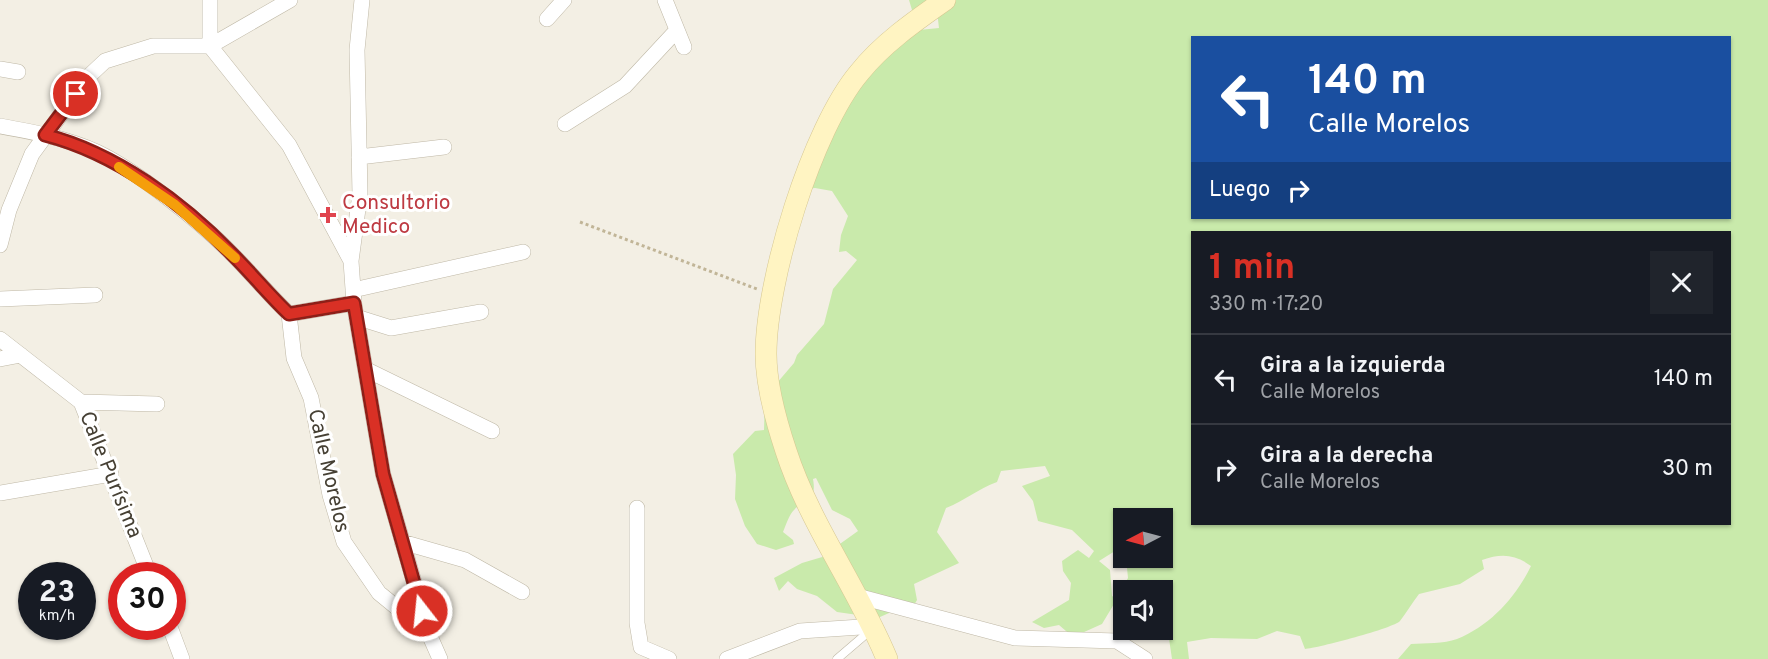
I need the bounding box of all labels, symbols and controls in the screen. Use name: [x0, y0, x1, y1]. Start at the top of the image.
text: 140 m: [1308, 56, 1427, 109]
icon: left: [1209, 60, 1287, 138]
pin: [50, 68, 101, 119]
icon: arrive: [59, 77, 92, 110]
text: Calle Morelos: [1308, 108, 1470, 142]
icon: right: [1282, 174, 1315, 207]
text: Luego: [1209, 177, 1270, 204]
place label: Consultorio Medico: [342, 190, 451, 241]
marker: Consultorio Medico: [319, 206, 337, 224]
text: 1 min: [1209, 246, 1295, 292]
button: close: [1650, 251, 1713, 314]
text: 330 m · 17:20: [1209, 292, 1323, 318]
text: Gira a la izquierda: [1260, 353, 1446, 380]
icon: left: [1209, 363, 1242, 396]
text: 140 m: [1654, 366, 1713, 393]
text: Calle Morelos: [1260, 380, 1380, 406]
street label: Calle Morelos: [301, 406, 355, 536]
street label: Calle Purísima: [72, 408, 148, 542]
text: Gira a la derecha: [1260, 443, 1433, 470]
icon: right: [1209, 453, 1242, 486]
text: 30 m: [1662, 456, 1713, 483]
text: Calle Morelos: [1260, 470, 1380, 496]
north arrow: [1113, 508, 1173, 568]
map controls: [1113, 508, 1173, 640]
speed limit sign: 30: [108, 562, 186, 640]
text: 23: [39, 575, 75, 612]
position arrow: [390, 579, 454, 643]
button: sound: [1113, 580, 1173, 640]
text: km/h: [39, 607, 75, 626]

